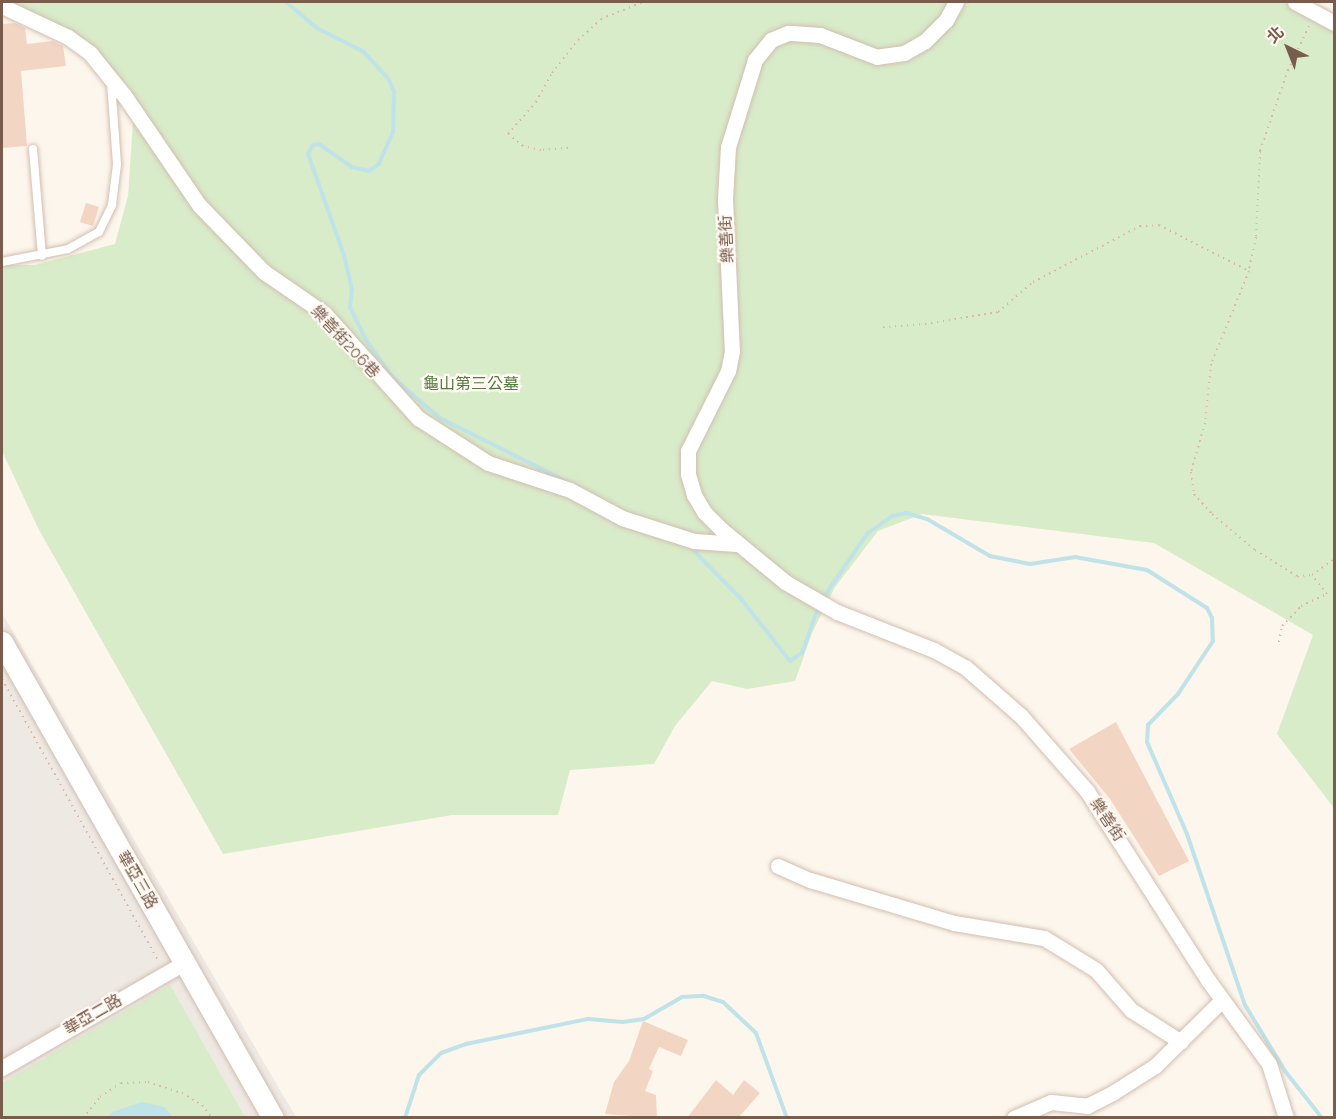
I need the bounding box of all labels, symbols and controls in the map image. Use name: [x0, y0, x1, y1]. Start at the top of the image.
north arrow: [1258, 18, 1318, 78]
text: 北: [1263, 22, 1288, 47]
street label: 樂善街: [716, 215, 738, 263]
street label: 樂善街206巷: [307, 302, 383, 382]
park label: 龜山第三公墓: [423, 374, 519, 394]
street label: 樂善街: [1086, 795, 1128, 845]
street label: 華亞三路: [113, 847, 161, 913]
street label: 華亞二路: [60, 991, 126, 1039]

